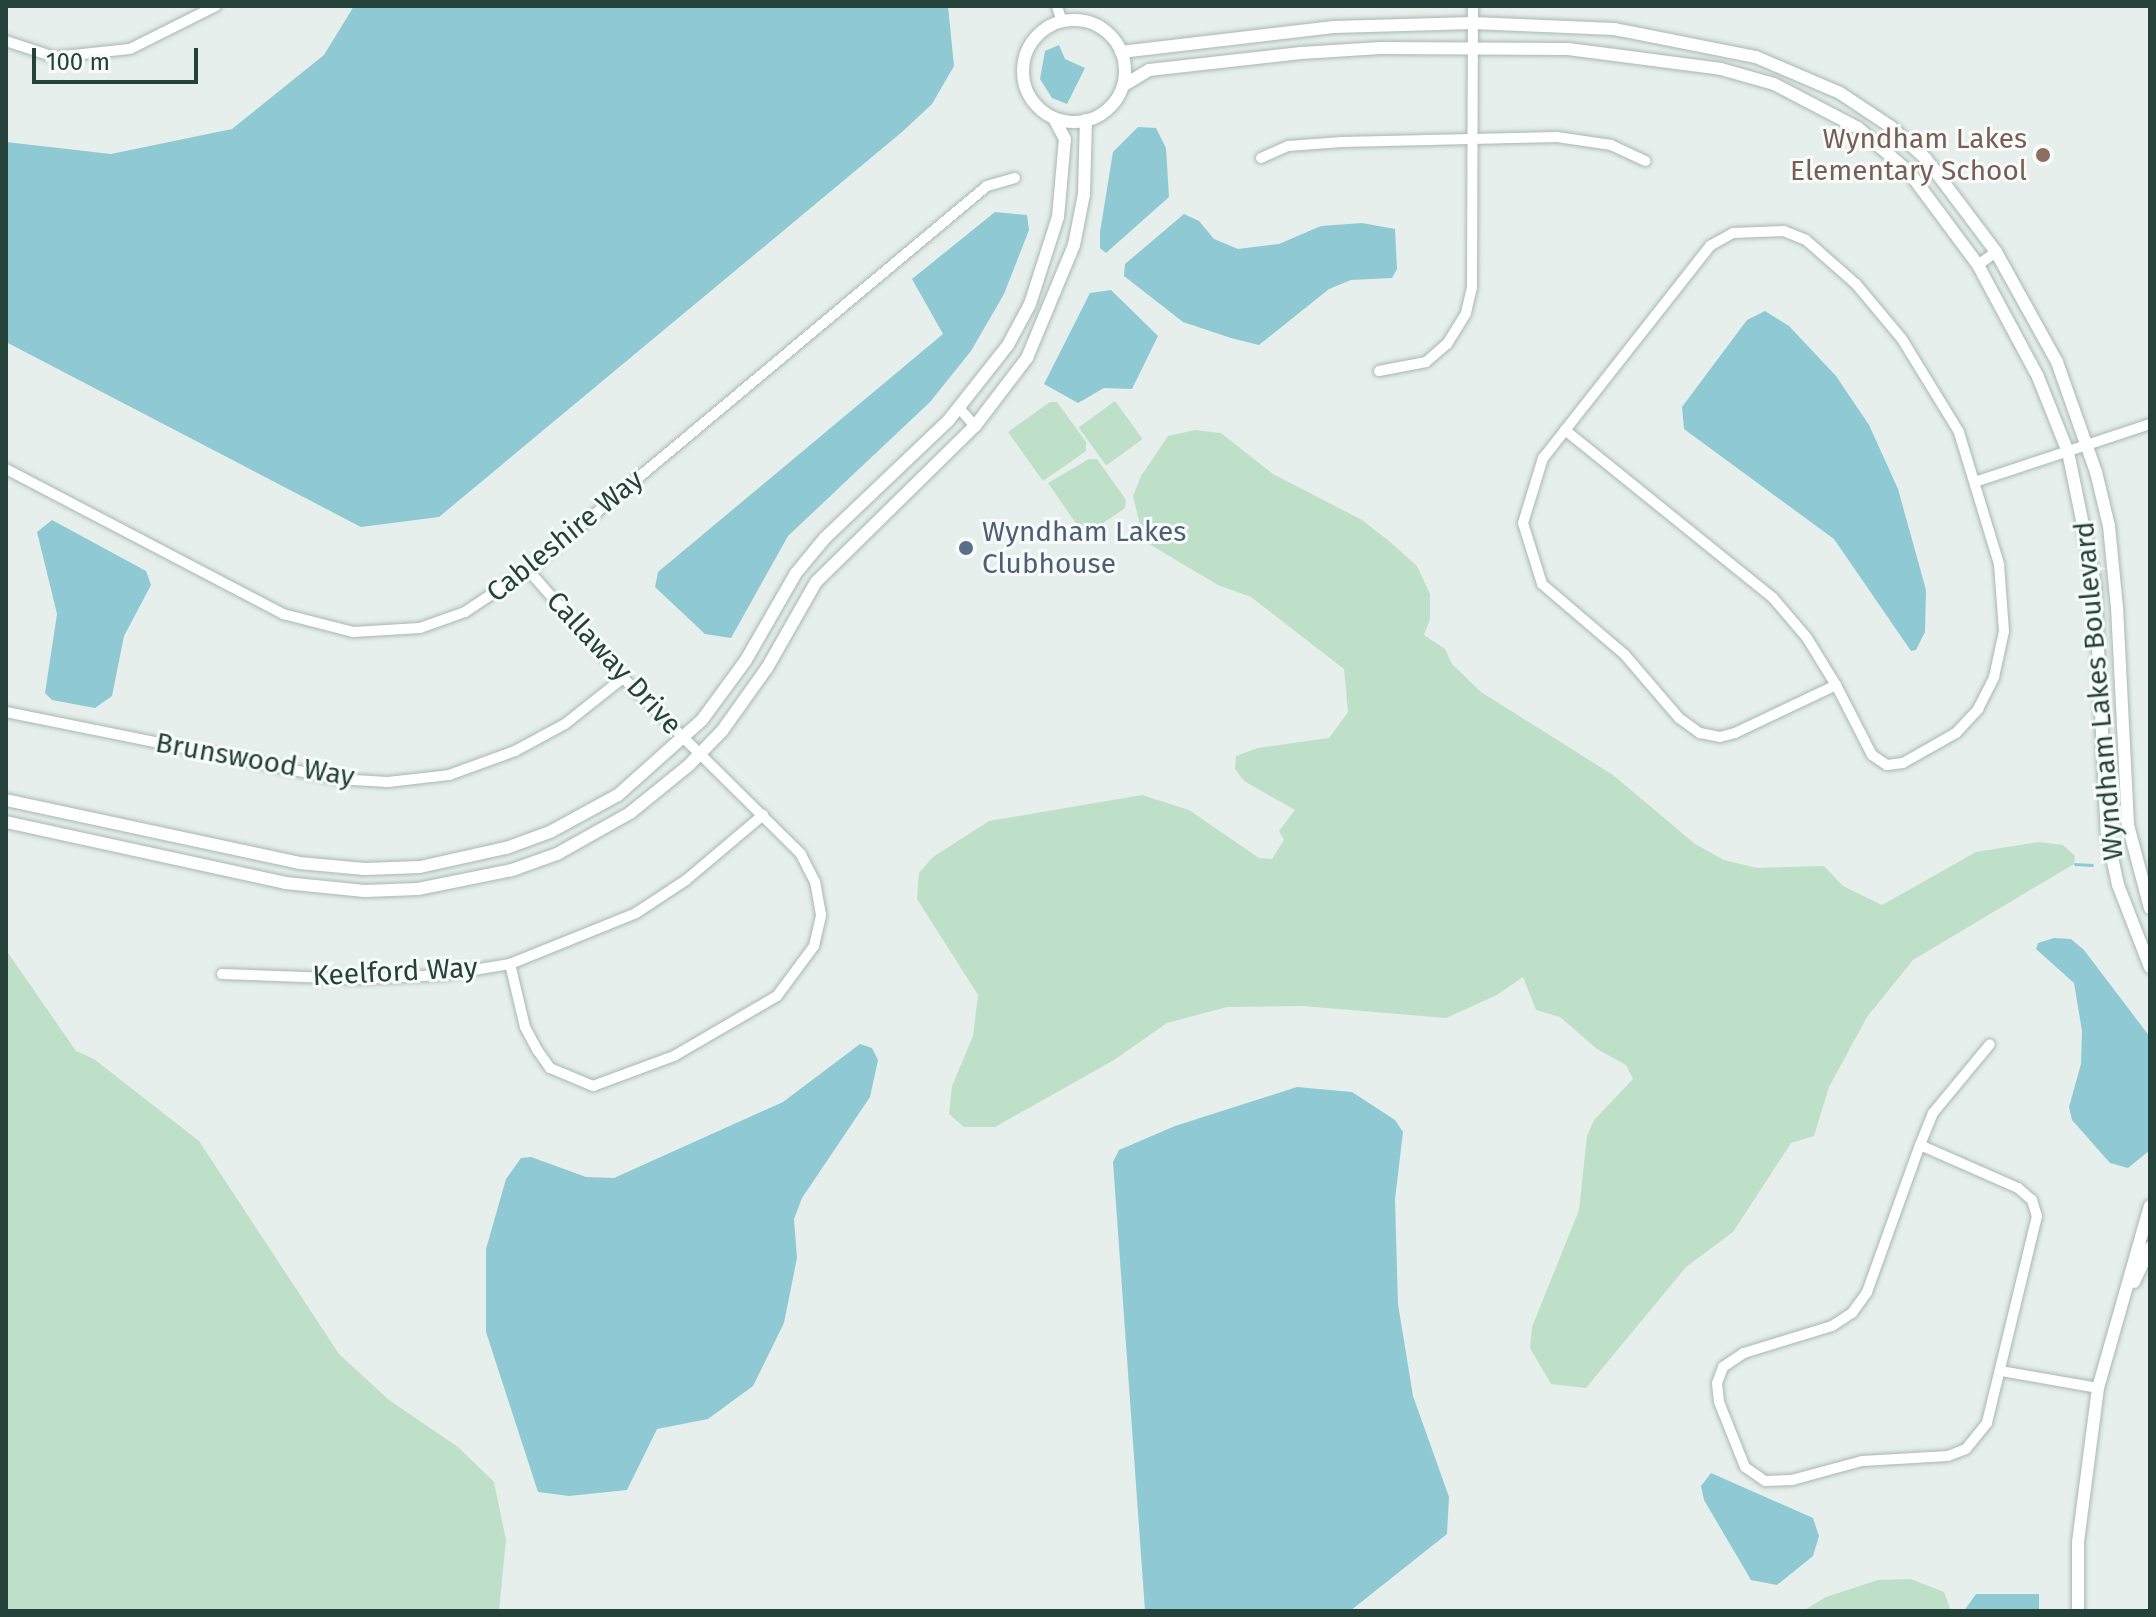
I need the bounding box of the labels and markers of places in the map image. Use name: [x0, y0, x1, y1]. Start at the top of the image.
place label: Wyndham Lakes Elementary School: [1790, 122, 2027, 188]
marker: Wyndham Lakes Elementary School: [2034, 146, 2052, 164]
place label: Wyndham Lakes Clubhouse: [982, 515, 1186, 581]
marker: Wyndham Lakes Clubhouse: [957, 539, 975, 557]

